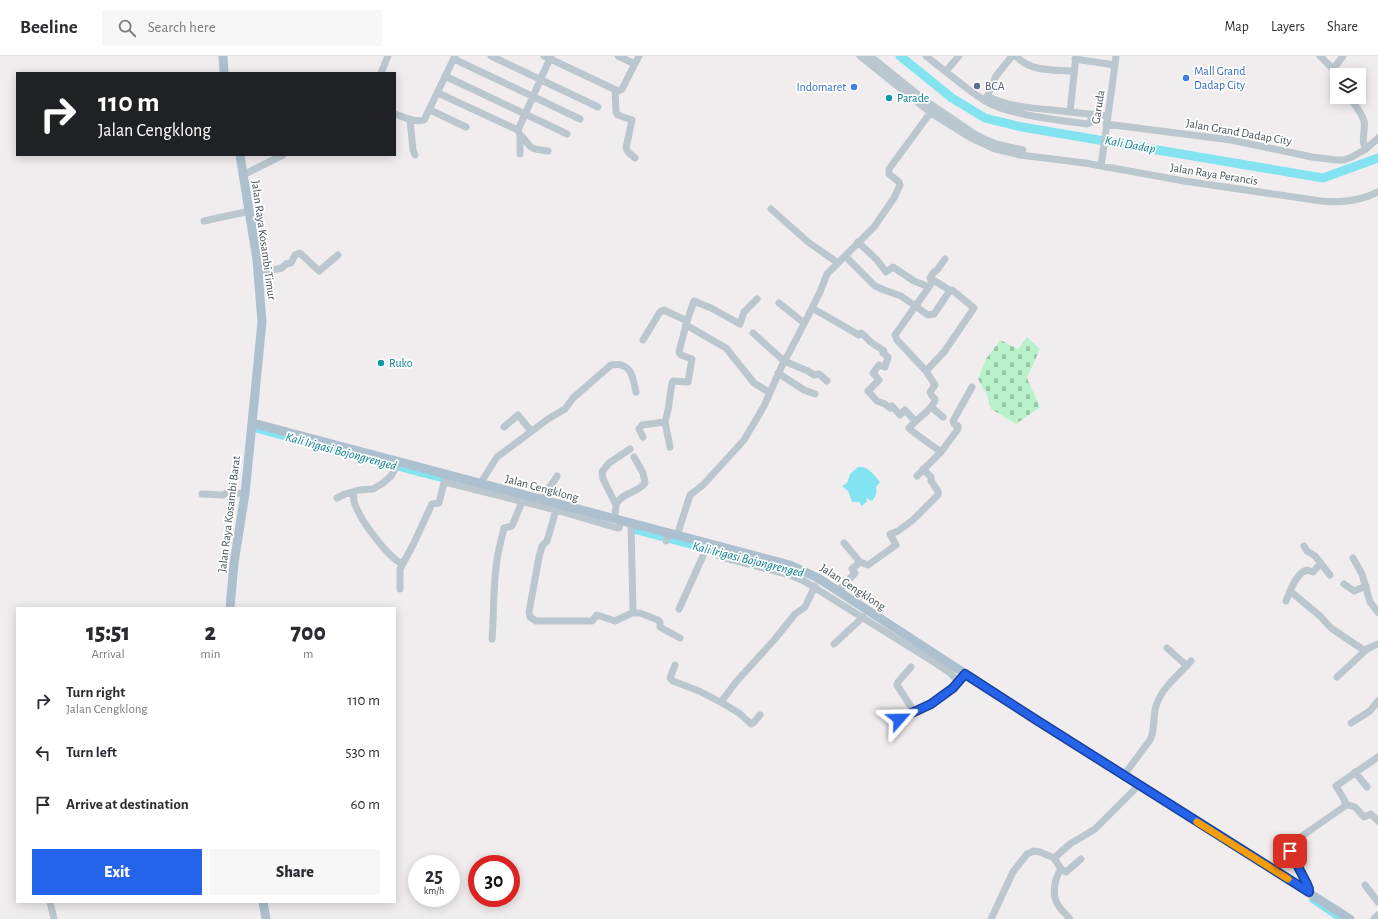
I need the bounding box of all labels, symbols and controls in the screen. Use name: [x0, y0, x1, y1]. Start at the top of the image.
search box: [102, 10, 382, 46]
icon: search: [116, 17, 138, 39]
text: Beeline: [20, 18, 78, 37]
text: Search here: [148, 20, 216, 35]
text: Map: [1224, 20, 1249, 34]
text: Layers: [1271, 20, 1305, 34]
text: Share: [1327, 20, 1358, 34]
place label: Mall Grand Dadap City: [1194, 65, 1245, 92]
map controls: [1330, 68, 1366, 104]
button: layers: [1330, 68, 1366, 104]
marker: Mall Grand Dadap City: [1181, 73, 1191, 83]
place label: BCA: [985, 80, 1005, 92]
place label: Indomaret: [796, 81, 846, 93]
marker: BCA: [972, 81, 982, 91]
marker: Indomaret: [849, 82, 859, 92]
icon: right: [32, 88, 84, 140]
text: 110 m: [98, 89, 160, 117]
street label: Garuda: [1089, 89, 1107, 125]
place label: Parade: [897, 92, 929, 104]
marker: Parade: [884, 93, 894, 103]
street label: Jalan Grand Dadap City: [1185, 117, 1293, 148]
text: Jalan Cengklong: [98, 122, 211, 140]
water label: Kali Dadap: [1104, 134, 1157, 156]
street label: Jalan Raya Perancis: [1169, 161, 1259, 188]
street label: Jalan Raya Kosambi Timur: [249, 179, 278, 301]
place label: Ruko: [389, 357, 413, 369]
marker: Ruko: [376, 358, 386, 368]
water label: Kali Irigasi Bojongrenged: [284, 431, 398, 473]
street label: Jalan Raya Kosambi Barat: [216, 455, 243, 573]
street label: Jalan Cengklong: [504, 472, 580, 504]
water label: Kali Irigasi Bojongrenged: [691, 540, 805, 580]
street label: Jalan Cengklong: [818, 561, 888, 613]
text: 15:51: [86, 621, 130, 645]
text: 2: [205, 621, 216, 645]
text: 700: [291, 621, 326, 645]
text: Arrival: [91, 648, 125, 661]
text: min: [200, 648, 221, 661]
text: m: [303, 648, 313, 661]
text: Turn right: [66, 685, 125, 700]
icon: right: [32, 690, 54, 712]
text: 110 m: [347, 693, 380, 708]
position arrow: [878, 698, 920, 740]
text: Jalan Cengklong: [66, 703, 148, 716]
icon: left: [32, 742, 54, 764]
text: Turn left: [66, 745, 117, 760]
text: 530 m: [345, 745, 380, 760]
icon: arrive: [32, 794, 54, 816]
text: Arrive at destination: [66, 797, 189, 812]
text: 60 m: [351, 797, 380, 812]
pin: [1273, 834, 1307, 868]
icon: arrive: [1279, 840, 1301, 862]
button: Exit: [32, 849, 202, 895]
button: Share: [210, 849, 380, 895]
speed limit sign: 30: [468, 855, 520, 907]
text: 25: [425, 866, 443, 886]
text: km/h: [424, 886, 444, 896]

